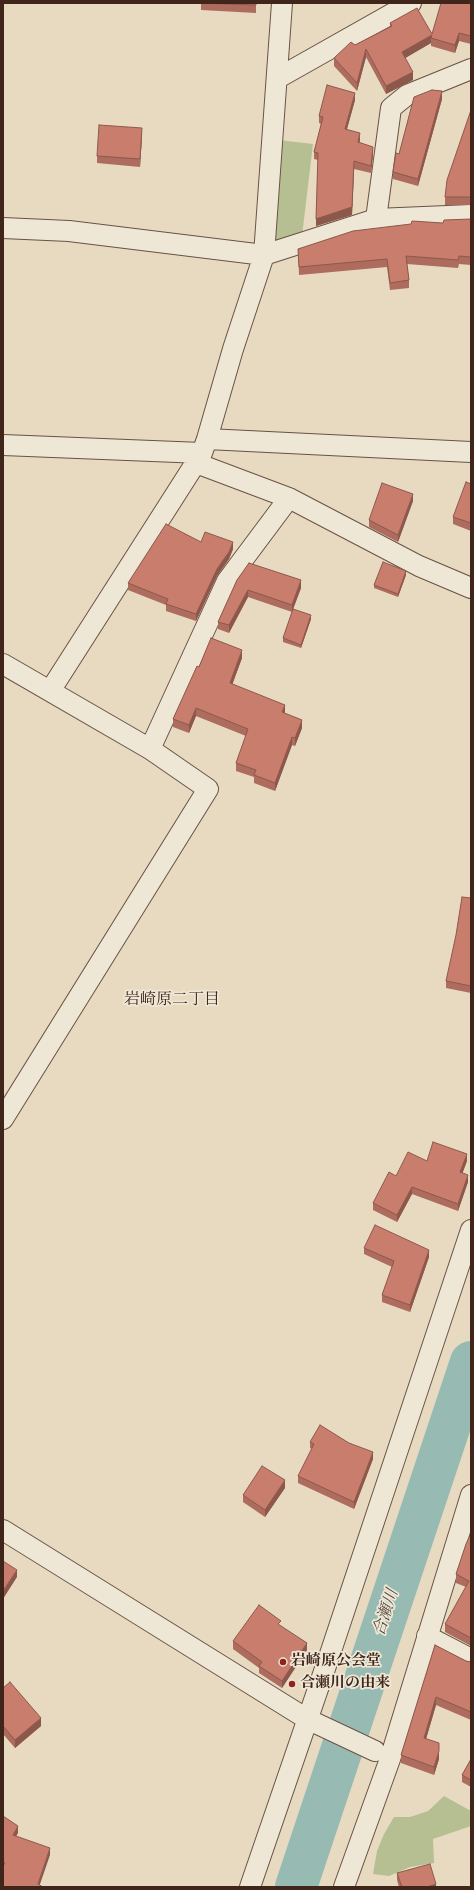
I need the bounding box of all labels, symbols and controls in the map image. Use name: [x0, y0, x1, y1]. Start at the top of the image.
district label: 岩崎原二丁目: [124, 991, 220, 1011]
water label: 合瀬川: [370, 1587, 404, 1639]
place label: 岩崎原公会堂: [291, 1653, 381, 1671]
marker: 岩崎原公会堂: [278, 1657, 288, 1667]
place label: 合瀬川の由来: [300, 1675, 390, 1693]
marker: 合瀬川の由来: [287, 1679, 297, 1689]

